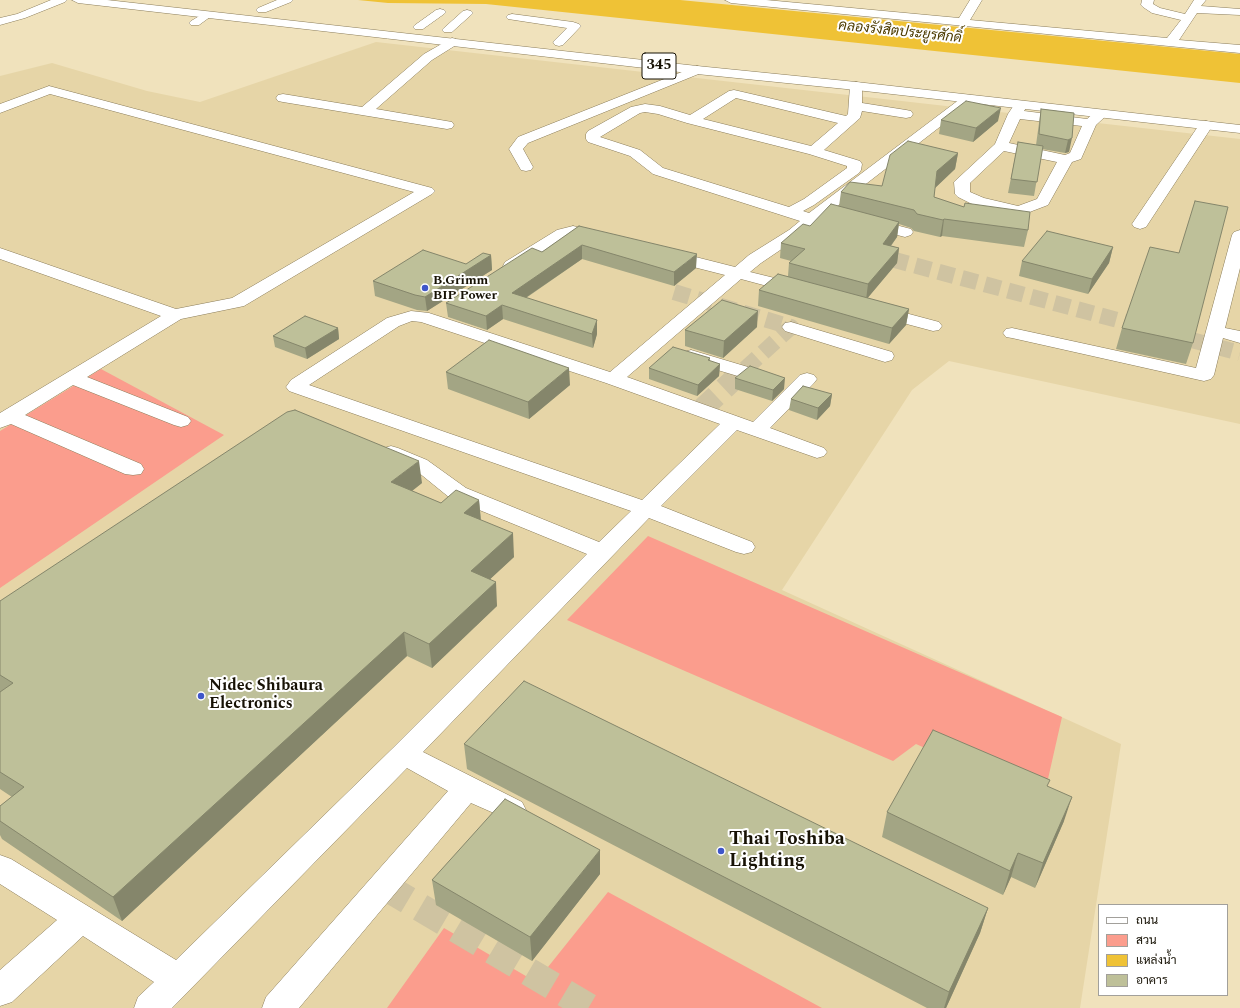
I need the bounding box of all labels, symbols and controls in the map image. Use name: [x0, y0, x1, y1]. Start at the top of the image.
water label: คลองรังสิตประยูรศักดิ์: [838, 18, 962, 48]
road number: 345: [642, 53, 676, 79]
place label: B.Grimm BIP Power: [433, 273, 497, 304]
marker: B.Grimm BIP Power: [420, 283, 430, 293]
place label: Nidec Shibaura Electronics: [209, 677, 323, 715]
marker: Nidec Shibaura Electronics: [196, 691, 206, 701]
place label: Thai Toshiba Lighting: [729, 829, 845, 873]
marker: Thai Toshiba Lighting: [716, 846, 726, 856]
legend: [1098, 904, 1228, 996]
text: ถนน: [1136, 911, 1158, 930]
text: สวน: [1136, 931, 1157, 950]
text: แหล่งน้ำ: [1136, 951, 1176, 970]
text: อาคาร: [1136, 971, 1168, 990]

